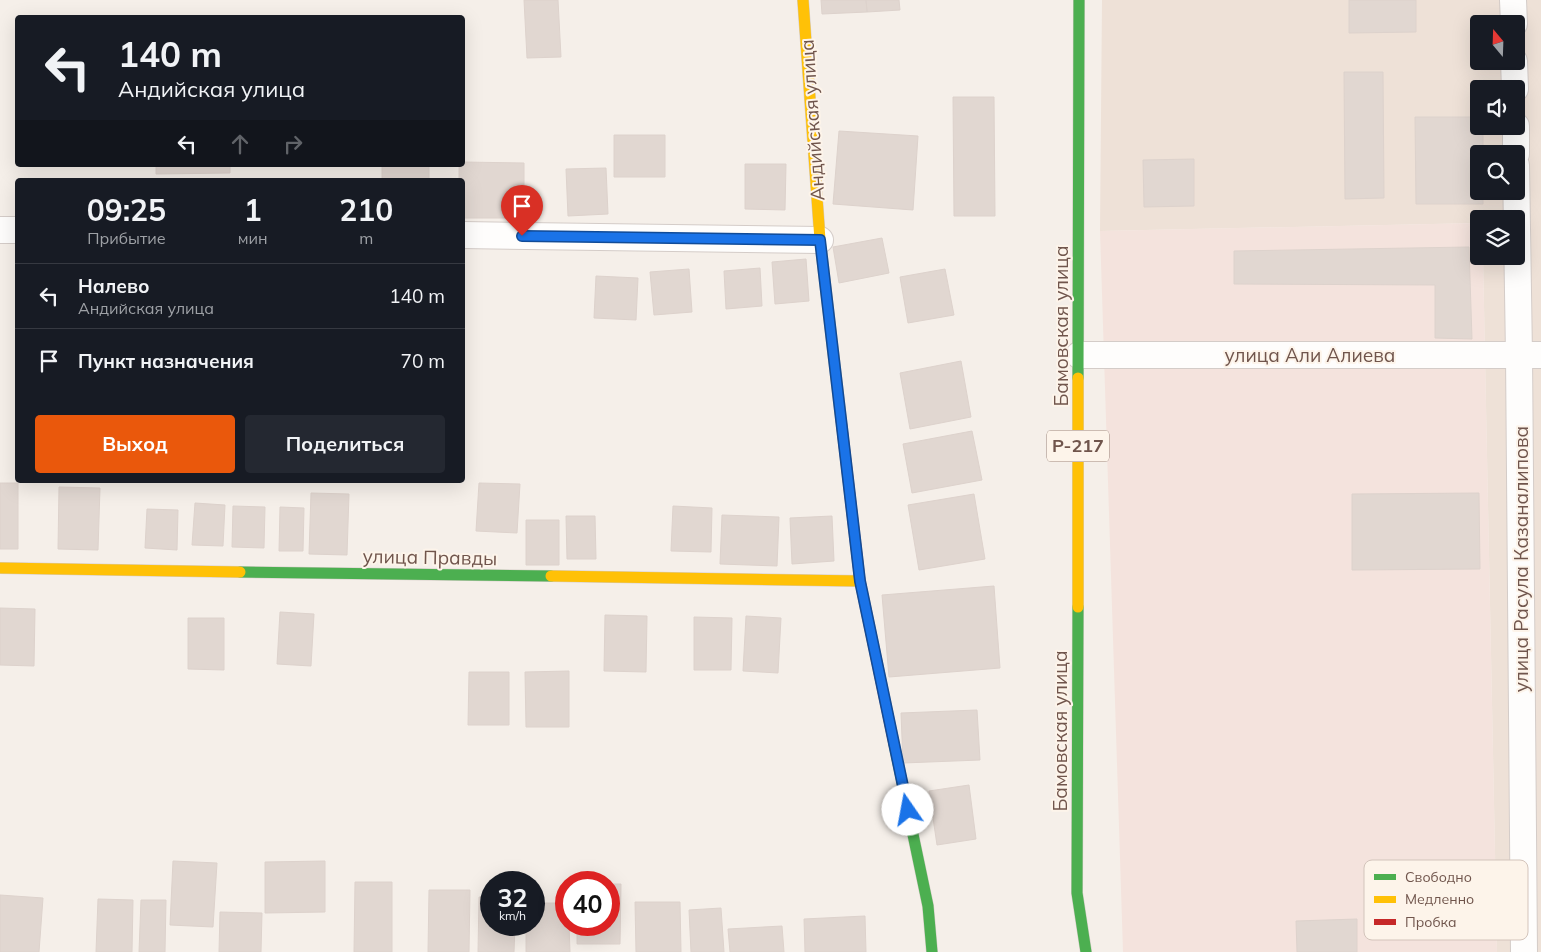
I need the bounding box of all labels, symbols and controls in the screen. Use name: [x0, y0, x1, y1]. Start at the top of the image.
north arrow: [1470, 15, 1525, 70]
map controls: [1470, 15, 1525, 265]
text: 140 m: [118, 32, 222, 76]
icon: left: [35, 35, 100, 100]
street label: Андийская улица: [794, 39, 830, 201]
text: Андийская улица: [118, 75, 305, 103]
button: sound: [1470, 80, 1525, 135]
icon: left: [173, 130, 201, 158]
icon: ahead: [226, 130, 254, 158]
icon: right: [279, 130, 307, 158]
button: search: [1470, 145, 1525, 200]
pin: [501, 185, 543, 236]
text: 09:25: [87, 191, 166, 229]
text: 1: [244, 191, 262, 229]
text: 210: [339, 191, 393, 229]
icon: arrive: [508, 192, 536, 220]
button: layers: [1470, 210, 1525, 265]
text: Прибытие: [87, 228, 166, 248]
text: мин: [238, 228, 268, 248]
text: m: [359, 228, 373, 248]
street label: Бамовская улица: [1049, 245, 1073, 407]
text: Налево: [78, 274, 150, 298]
icon: left: [35, 282, 63, 310]
text: 140 m: [389, 284, 445, 308]
text: Андийская улица: [78, 298, 214, 318]
street label: улица Али Алиева: [1225, 343, 1395, 367]
icon: arrive: [35, 347, 63, 375]
text: Пункт назначения: [78, 349, 254, 373]
text: 70 m: [401, 349, 445, 373]
button: Выход: [35, 415, 235, 473]
button: Поделиться: [245, 415, 445, 473]
street label: улица Расула Казаналипова: [1509, 426, 1533, 692]
road number: Р-217: [1047, 431, 1109, 462]
street label: улица Правды: [363, 544, 497, 570]
street label: Бамовская улица: [1048, 650, 1072, 812]
position arrow: [881, 783, 933, 835]
legend: [1364, 860, 1528, 940]
text: Свободно: [1405, 868, 1472, 886]
speed limit sign: 40: [555, 871, 620, 936]
text: 32: [497, 882, 528, 913]
text: Медленно: [1405, 890, 1474, 908]
text: km/h: [499, 908, 526, 923]
text: Пробка: [1405, 913, 1457, 931]

